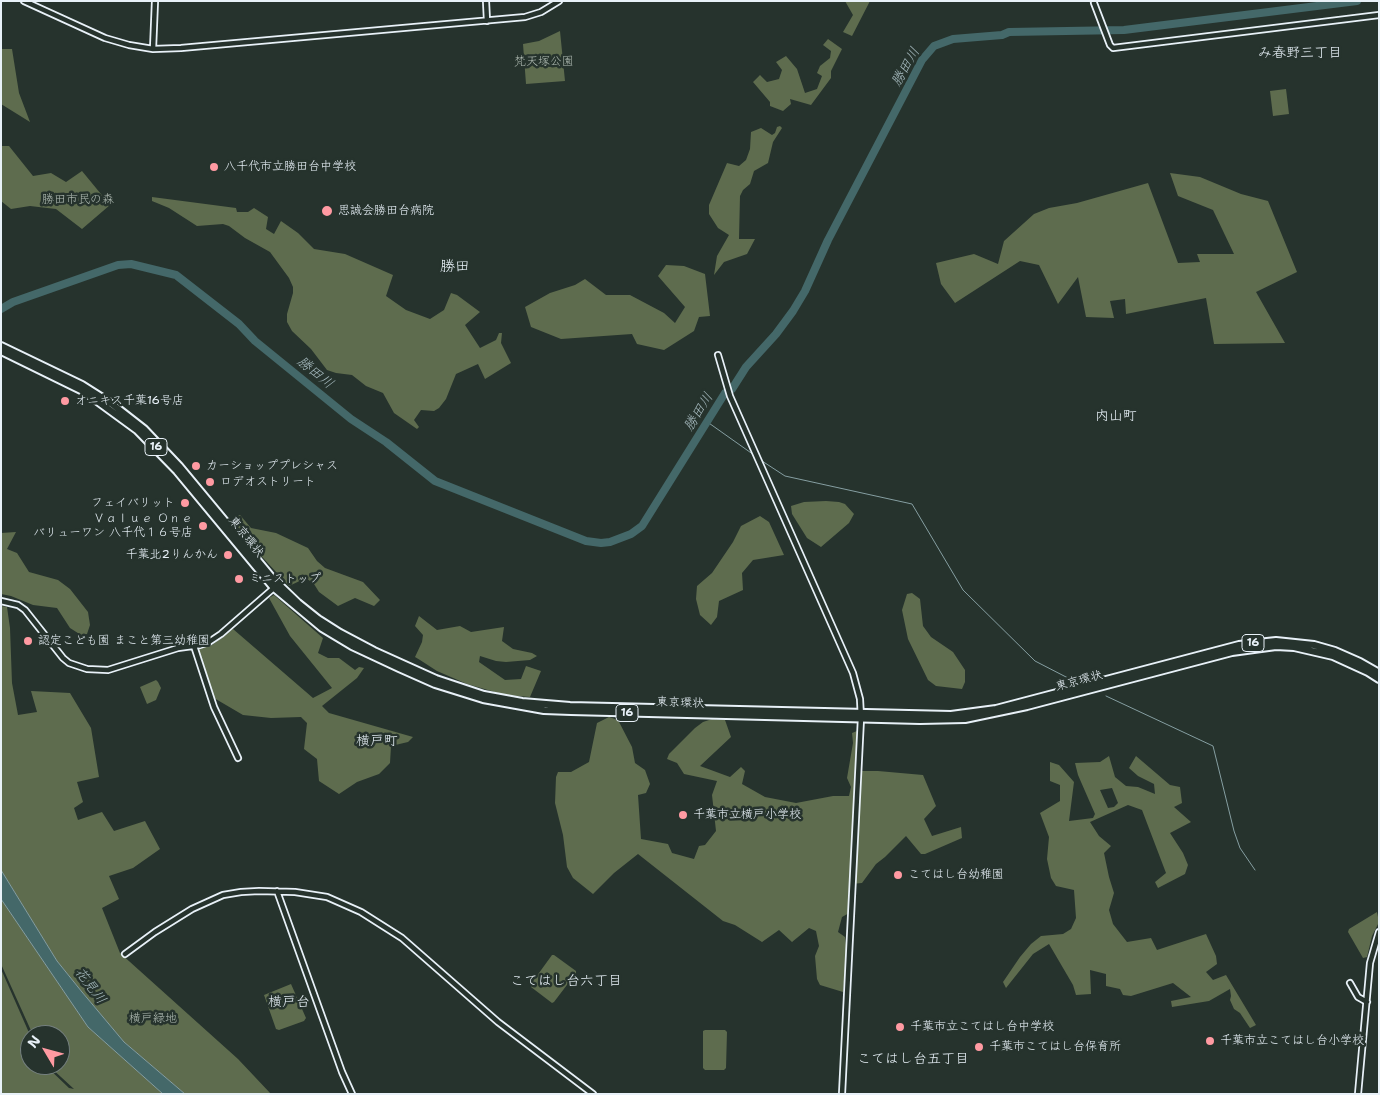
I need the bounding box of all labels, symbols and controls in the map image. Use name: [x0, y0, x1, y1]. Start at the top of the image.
water label: 勝田川: [888, 45, 924, 89]
district label: み春野三丁目: [1258, 45, 1342, 61]
park label: 梵天塚公園: [514, 55, 574, 69]
place label: 八千代市立勝田台中学校: [224, 160, 356, 174]
marker: 八千代市立勝田台中学校: [208, 161, 220, 173]
park label: 勝田市民の森: [42, 193, 114, 207]
marker: 思誠会勝田台病院: [320, 204, 334, 218]
place label: 思誠会勝田台病院: [338, 204, 434, 218]
district label: 勝田: [440, 258, 470, 276]
water label: 勝田川: [293, 353, 337, 393]
water label: 勝田川: [681, 390, 717, 434]
place label: オニキス千葉16号店: [75, 394, 184, 408]
marker: オニキス千葉16号店: [59, 395, 71, 407]
district label: 内山町: [1095, 408, 1137, 424]
road number: 16: [145, 438, 167, 456]
place label: カーショッププレシャス: [206, 459, 338, 473]
marker: カーショッププレシャス: [190, 460, 202, 472]
place label: ロデオストリート: [220, 475, 316, 489]
marker: ロデオストリート: [204, 476, 216, 488]
place label: フェイバリット: [91, 496, 175, 510]
marker: フェイバリット: [179, 497, 191, 509]
place label: Ｖａｌｕｅ Ｏｎｅ バリューワン 八千代１６号店: [33, 512, 193, 540]
street label: 東京環状: [225, 514, 267, 560]
marker: Ｖａｌｕｅ Ｏｎｅ バリューワン 八千代１６号店: [197, 520, 209, 532]
place label: 千葉北2りんかん: [126, 548, 218, 562]
marker: 千葉北2りんかん: [222, 549, 234, 561]
place label: ミニストップ: [249, 572, 321, 586]
marker: ミニストップ: [233, 573, 245, 585]
place label: 認定こども園 まこと第三幼稚園: [38, 634, 210, 648]
road number: 16: [1242, 634, 1264, 651]
marker: 認定こども園 まこと第三幼稚園: [22, 635, 34, 647]
street label: 東京環状: [1054, 668, 1104, 694]
street label: 東京環状: [656, 695, 704, 711]
road number: 16: [616, 704, 638, 721]
district label: 横戸町: [356, 733, 398, 749]
place label: 千葉市立横戸小学校: [693, 808, 801, 822]
marker: 千葉市立横戸小学校: [677, 809, 689, 821]
place label: こてはし台幼稚園: [908, 868, 1004, 882]
marker: こてはし台幼稚園: [892, 869, 904, 881]
water label: 花見川: [71, 964, 109, 1008]
district label: こてはし台六丁目: [510, 973, 622, 989]
district label: 横戸台: [268, 994, 310, 1010]
park label: 横戸緑地: [129, 1012, 177, 1026]
place label: 千葉市立こてはし台中学校: [910, 1020, 1054, 1034]
marker: 千葉市立こてはし台中学校: [894, 1021, 906, 1033]
north arrow: [20, 1025, 70, 1075]
text: N: [23, 1032, 44, 1051]
place label: 千葉市立こてはし台小学校: [1220, 1034, 1364, 1048]
marker: 千葉市立こてはし台小学校: [1204, 1035, 1216, 1047]
place label: 千葉市こてはし台保育所: [989, 1040, 1121, 1054]
marker: 千葉市こてはし台保育所: [973, 1041, 985, 1053]
district label: こてはし台五丁目: [857, 1051, 969, 1067]

